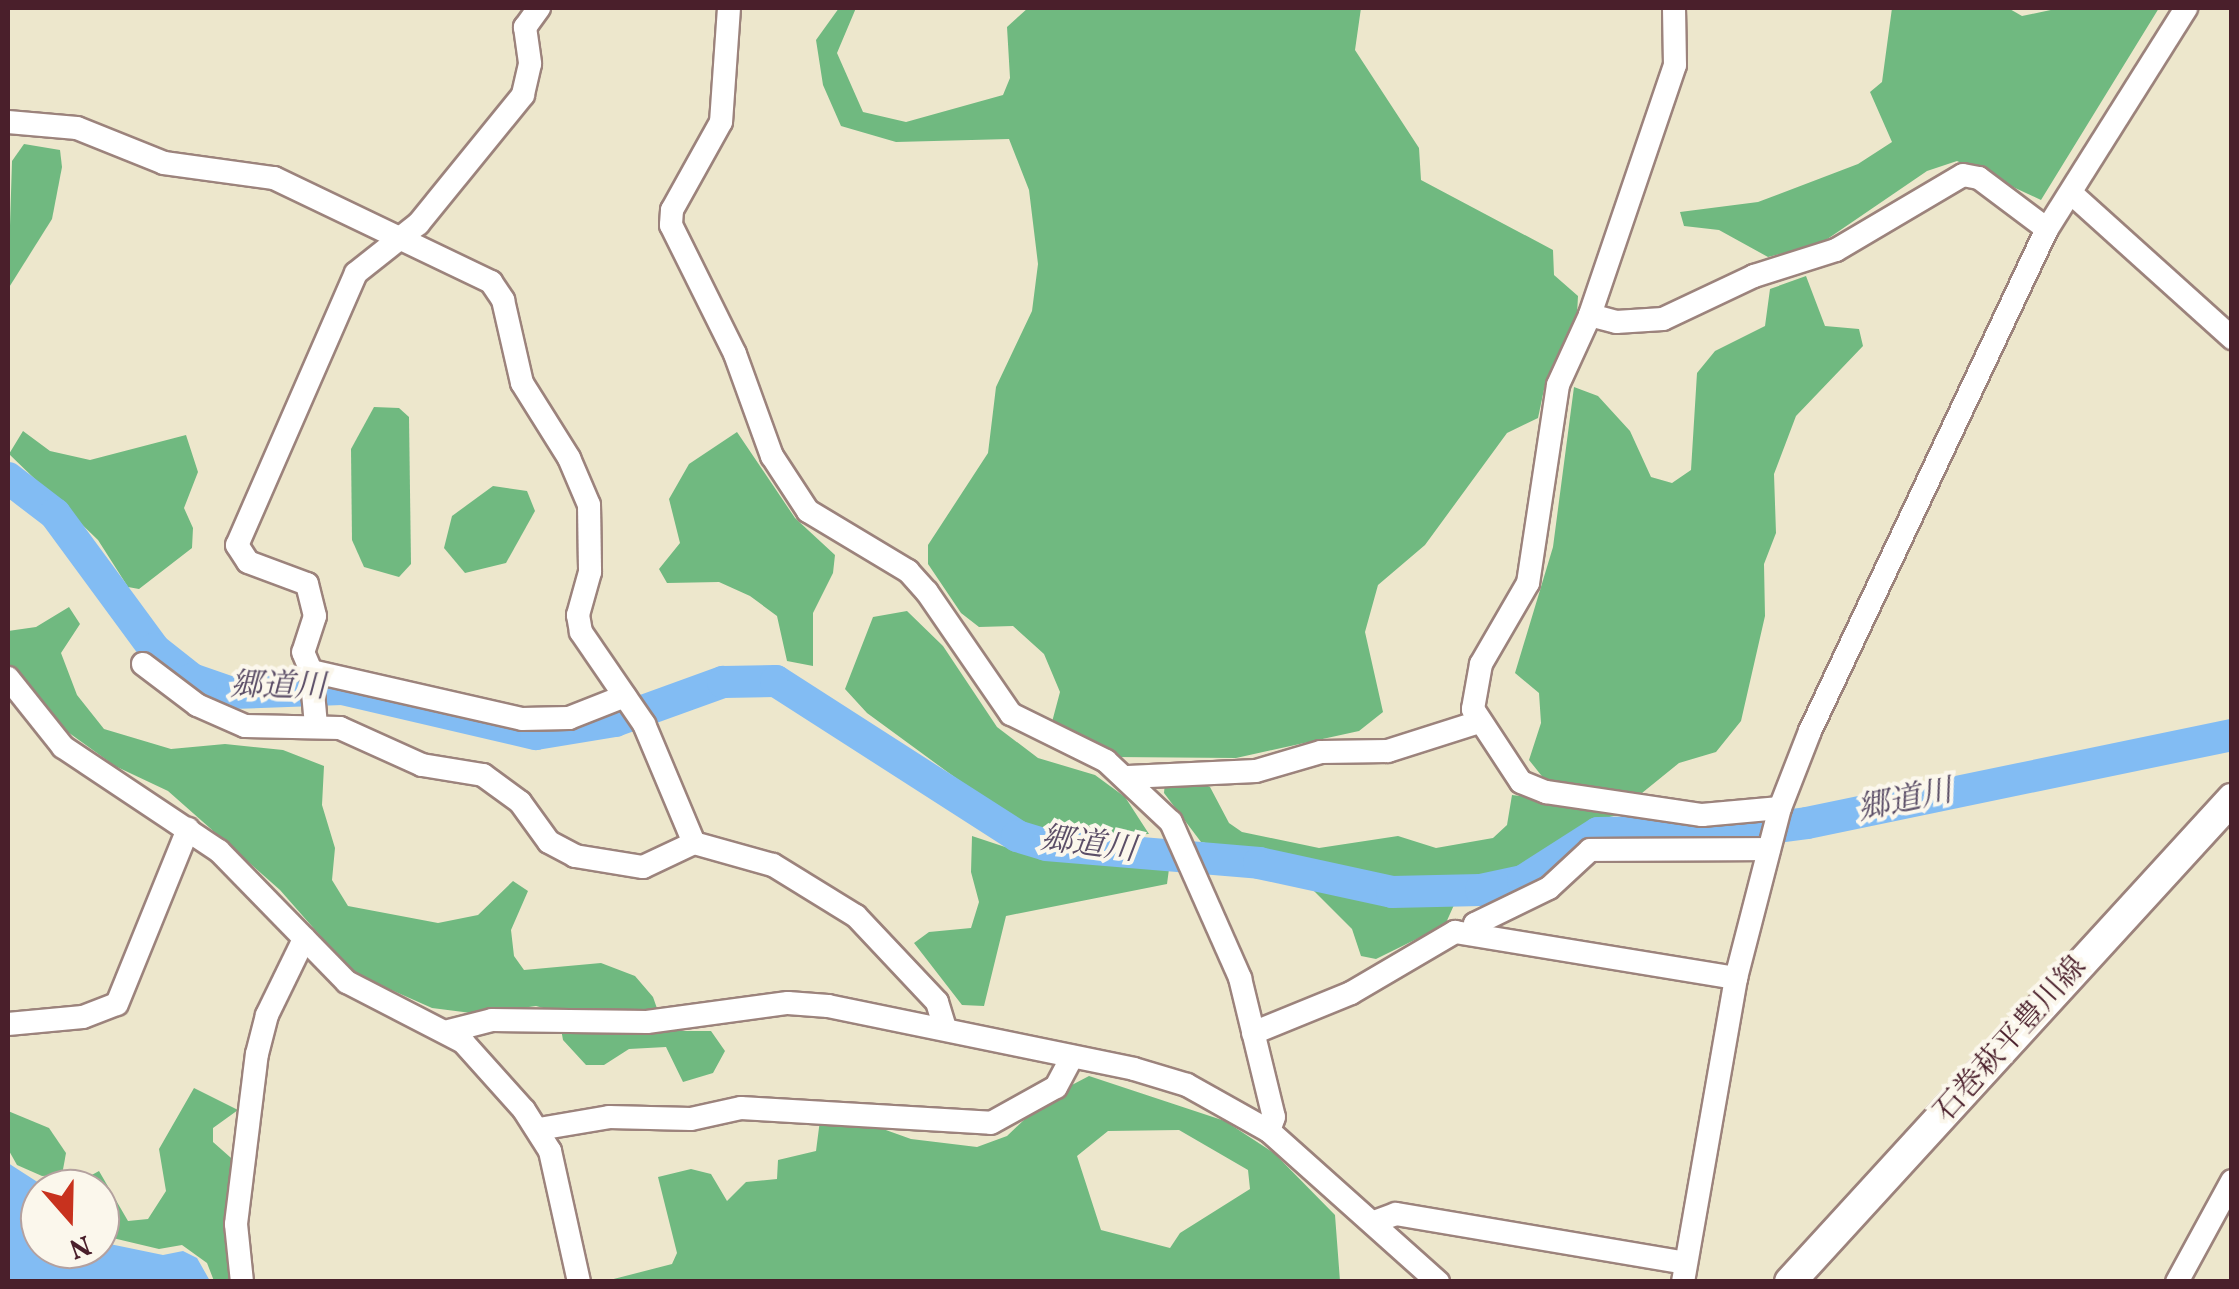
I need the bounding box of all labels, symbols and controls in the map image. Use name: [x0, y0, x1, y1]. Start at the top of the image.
water label: 郷道川: [230, 668, 326, 708]
water label: 郷道川: [1854, 773, 1956, 831]
water label: 郷道川: [1038, 821, 1138, 871]
street label: 石巻萩平豊川線: [1927, 950, 2095, 1130]
north arrow: [20, 1169, 120, 1269]
text: N: [64, 1224, 96, 1268]

